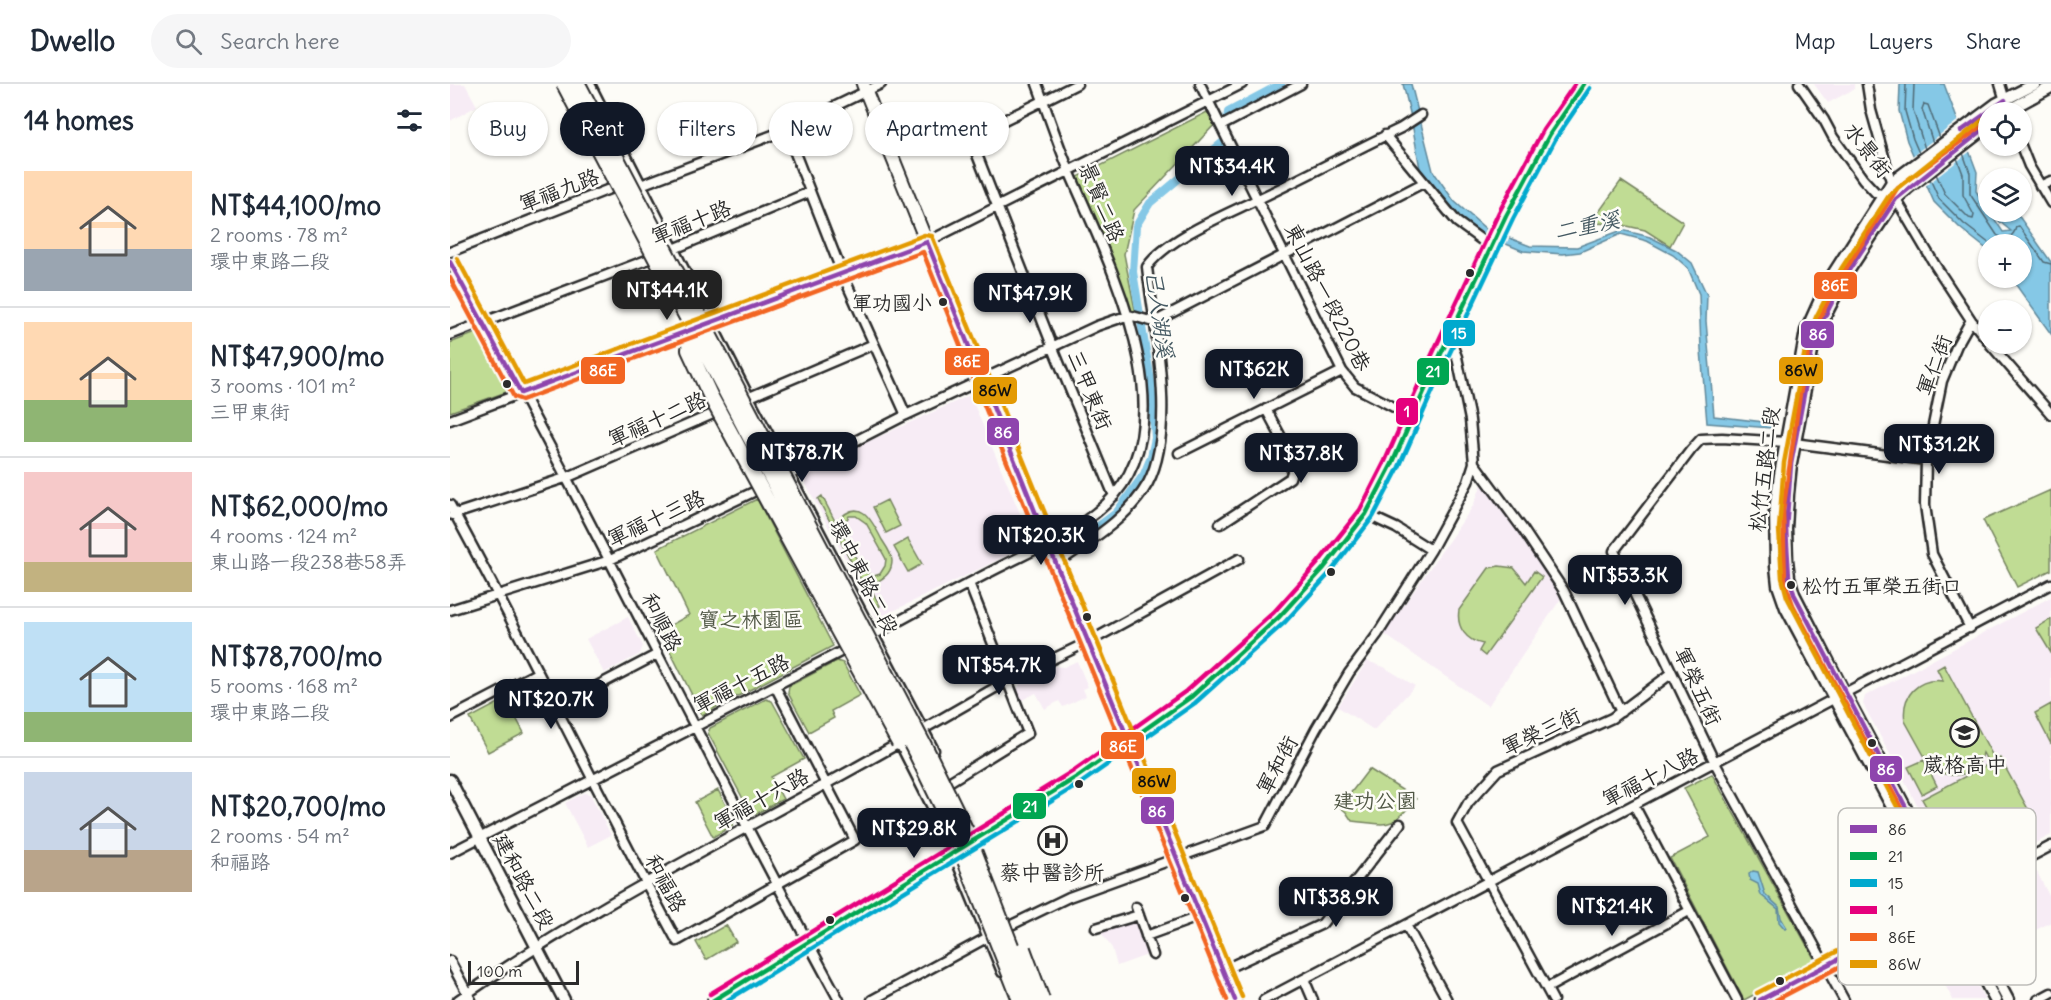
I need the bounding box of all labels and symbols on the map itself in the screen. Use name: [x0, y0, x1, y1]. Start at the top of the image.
street label: 水景街: [1838, 117, 1898, 183]
pin: NT$34.4K: [1170, 146, 1294, 197]
street label: 景賢二路: [1073, 158, 1131, 246]
street label: 軍福九路: [515, 162, 603, 218]
street label: 軍福十路: [647, 194, 735, 250]
water label: 二重溪: [1552, 205, 1623, 245]
street label: 東山路一段220巷: [1279, 218, 1377, 376]
unlabelled marker: [1464, 267, 1476, 279]
water label: 己人湖溪: [1140, 268, 1180, 361]
pin: NT$44.1K: [605, 270, 729, 321]
line badge: 86E: [1813, 271, 1858, 300]
pin: NT$47.9K: [968, 273, 1092, 324]
text: 86E: [1821, 275, 1849, 295]
place label: 軍功國小: [852, 290, 932, 315]
marker: 軍功國小: [937, 296, 949, 308]
line badge: 15: [1442, 319, 1476, 347]
line badge: 86: [1800, 320, 1835, 349]
text: 15: [1451, 323, 1467, 343]
text: 86: [1809, 324, 1827, 344]
street label: 軍仁街: [1911, 331, 1957, 399]
street label: 三甲東街: [1062, 346, 1118, 434]
line badge: 86E: [944, 347, 990, 376]
pin: NT$62K: [1205, 349, 1303, 400]
text: 86E: [953, 351, 981, 371]
line badge: 86E: [580, 356, 626, 385]
line badge: 86W: [1778, 356, 1824, 385]
line badge: 21: [1416, 357, 1450, 386]
text: 86E: [589, 360, 617, 380]
text: 86W: [1785, 360, 1818, 380]
text: 21: [1425, 361, 1441, 381]
line badge: 86W: [972, 376, 1018, 405]
unlabelled marker: [501, 378, 513, 390]
text: 86W: [979, 380, 1012, 400]
street label: 軍福十二路: [604, 385, 710, 453]
line badge: 1: [1395, 397, 1419, 426]
text: 1: [1404, 401, 1410, 421]
street label: 松竹五路二段: [1743, 405, 1785, 533]
line badge: 86: [986, 417, 1020, 446]
text: 86: [994, 422, 1012, 442]
pin: NT$31.2K: [1877, 424, 2001, 475]
pin: NT$78.7K: [740, 432, 864, 483]
pin: NT$37.8K: [1239, 433, 1363, 484]
street label: 軍福十三路: [603, 484, 709, 552]
street label: 環中東路二段: [823, 515, 905, 639]
pin: NT$20.3K: [979, 515, 1103, 566]
pin: NT$53.3K: [1563, 555, 1687, 606]
unlabelled marker: [1325, 566, 1337, 578]
place label: 松竹五軍榮五街口: [1802, 573, 1962, 598]
marker: 松竹五軍榮五街口: [1785, 579, 1797, 591]
street label: 和順路: [636, 588, 688, 656]
park label: 寶之林園區: [699, 606, 804, 633]
unlabelled marker: [1081, 611, 1093, 623]
street label: 軍榮五街: [1668, 642, 1728, 730]
pin: NT$54.7K: [937, 645, 1061, 696]
street label: 軍福十五路: [688, 647, 794, 719]
pin: NT$20.7K: [489, 679, 613, 730]
street label: 軍榮三街: [1497, 701, 1585, 761]
school or university icon: 葳格高中: [1949, 717, 1981, 749]
line badge: 86E: [1100, 731, 1145, 760]
street label: 軍和街: [1250, 731, 1304, 799]
text: 86E: [1109, 736, 1137, 756]
unlabelled marker: [1866, 737, 1878, 749]
street label: 軍福十八路: [1597, 741, 1703, 813]
place label: 葳格高中: [1923, 751, 2007, 778]
line badge: 86: [1869, 755, 1903, 783]
text: 86: [1877, 759, 1895, 779]
street label: 軍福十六路: [709, 762, 813, 836]
line badge: 86W: [1131, 767, 1177, 795]
text: 86W: [1138, 771, 1171, 791]
unlabelled marker: [1073, 778, 1085, 790]
park label: 建功公園: [1333, 787, 1417, 814]
line badge: 21: [1012, 792, 1047, 820]
text: 21: [1022, 796, 1038, 816]
line badge: 86: [1140, 796, 1175, 825]
text: 86: [1148, 801, 1166, 821]
pin: NT$29.8K: [852, 808, 976, 859]
legend: [1838, 808, 2036, 985]
text: 86: [1888, 819, 1906, 839]
hospital icon: 蔡中醫診所: [1036, 825, 1068, 857]
street label: 建和路二段: [487, 828, 561, 934]
text: 21: [1888, 846, 1903, 866]
street label: 和福路: [639, 849, 693, 917]
place label: 蔡中醫診所: [1000, 859, 1105, 886]
text: 15: [1888, 873, 1904, 893]
pin: NT$38.9K: [1274, 877, 1398, 928]
pin: NT$21.4K: [1550, 886, 1674, 937]
unlabelled marker: [1179, 892, 1191, 904]
text: 1: [1888, 900, 1894, 920]
unlabelled marker: [824, 914, 836, 926]
text: 86E: [1888, 927, 1916, 947]
text: 86W: [1888, 954, 1921, 974]
scale bar: [468, 958, 579, 986]
unlabelled marker: [1774, 975, 1786, 987]

